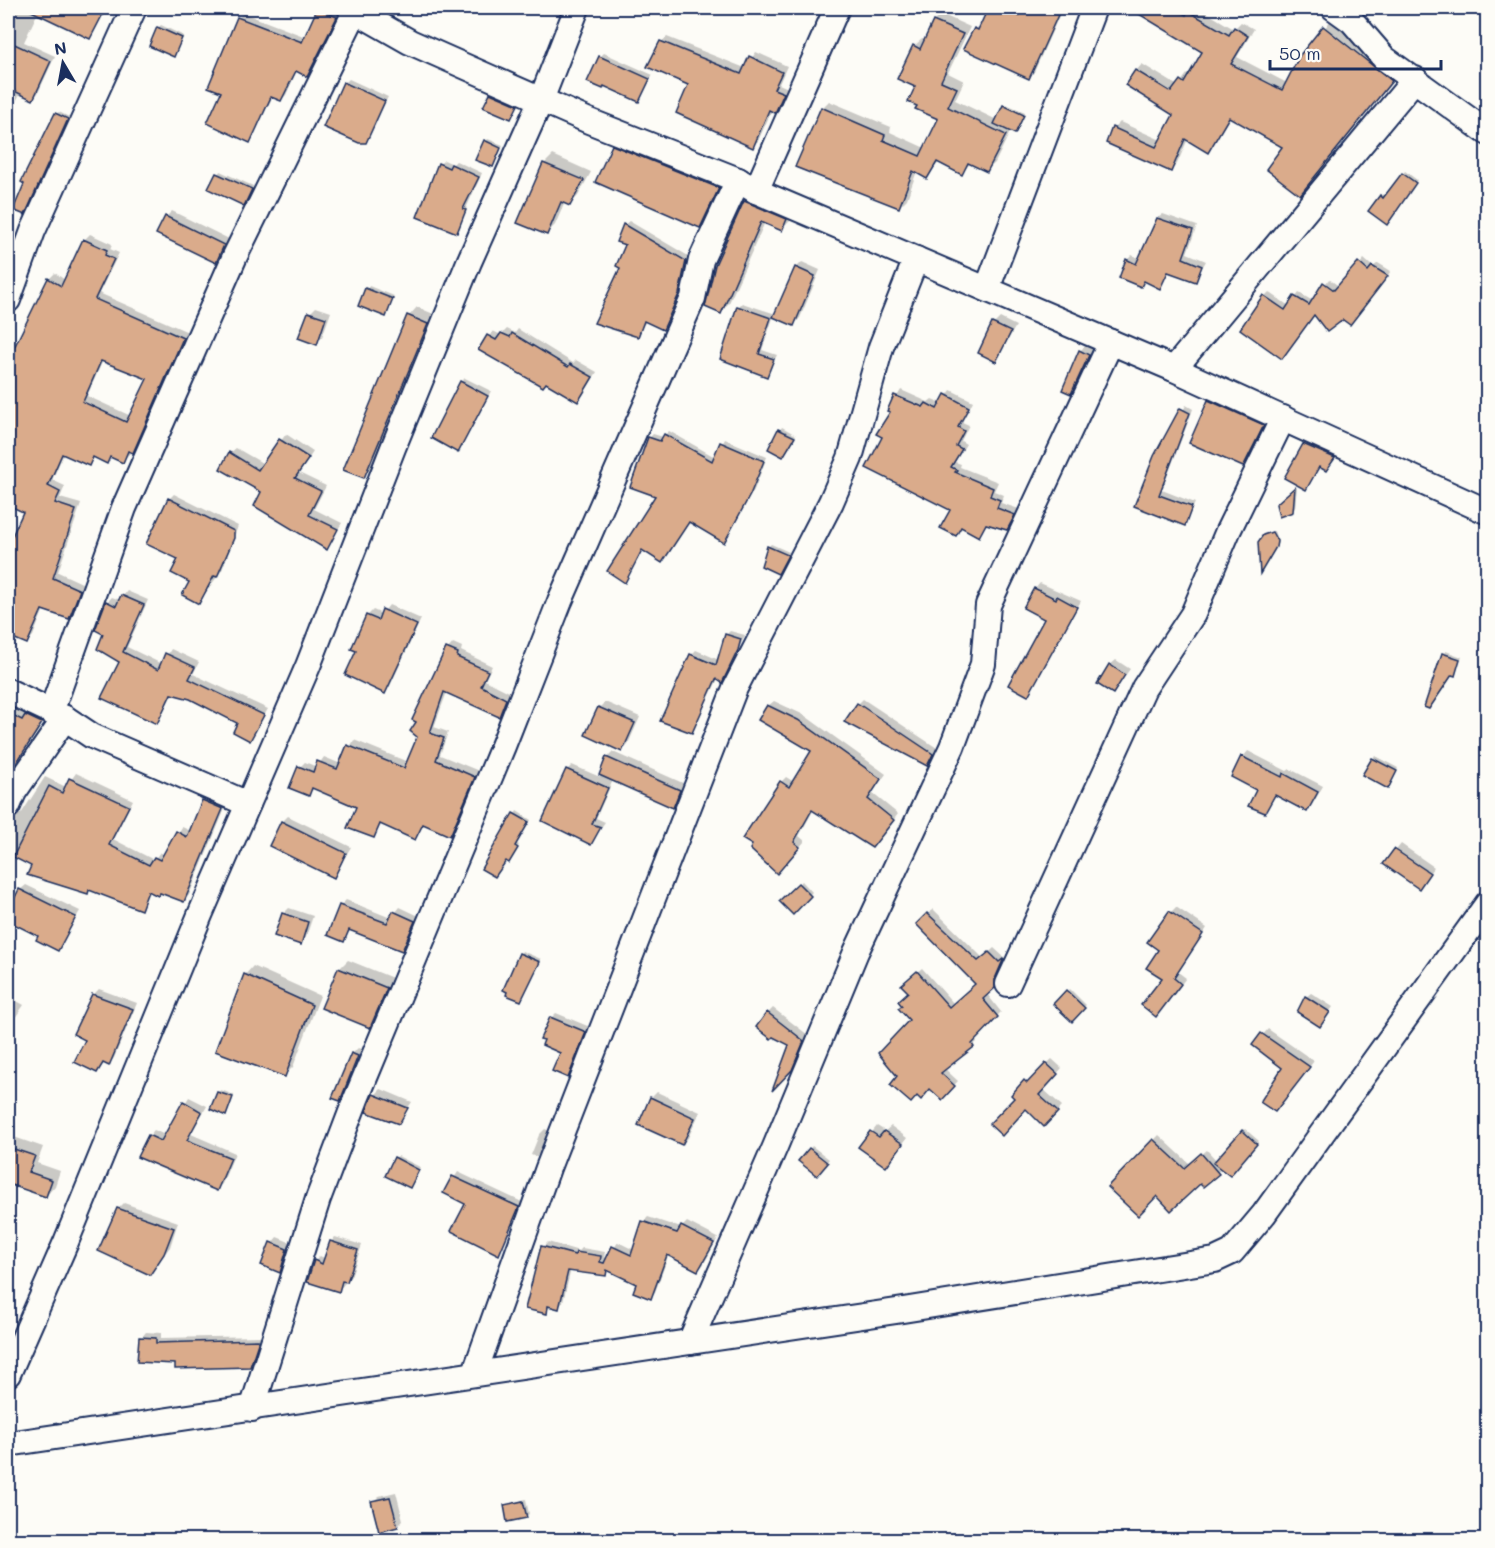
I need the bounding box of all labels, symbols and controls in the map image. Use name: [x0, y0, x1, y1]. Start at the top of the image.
north arrow: [33, 33, 93, 93]
scale bar: [1270, 33, 1441, 71]
text: N: [52, 36, 68, 59]
text: 50 m: [1279, 41, 1321, 65]

